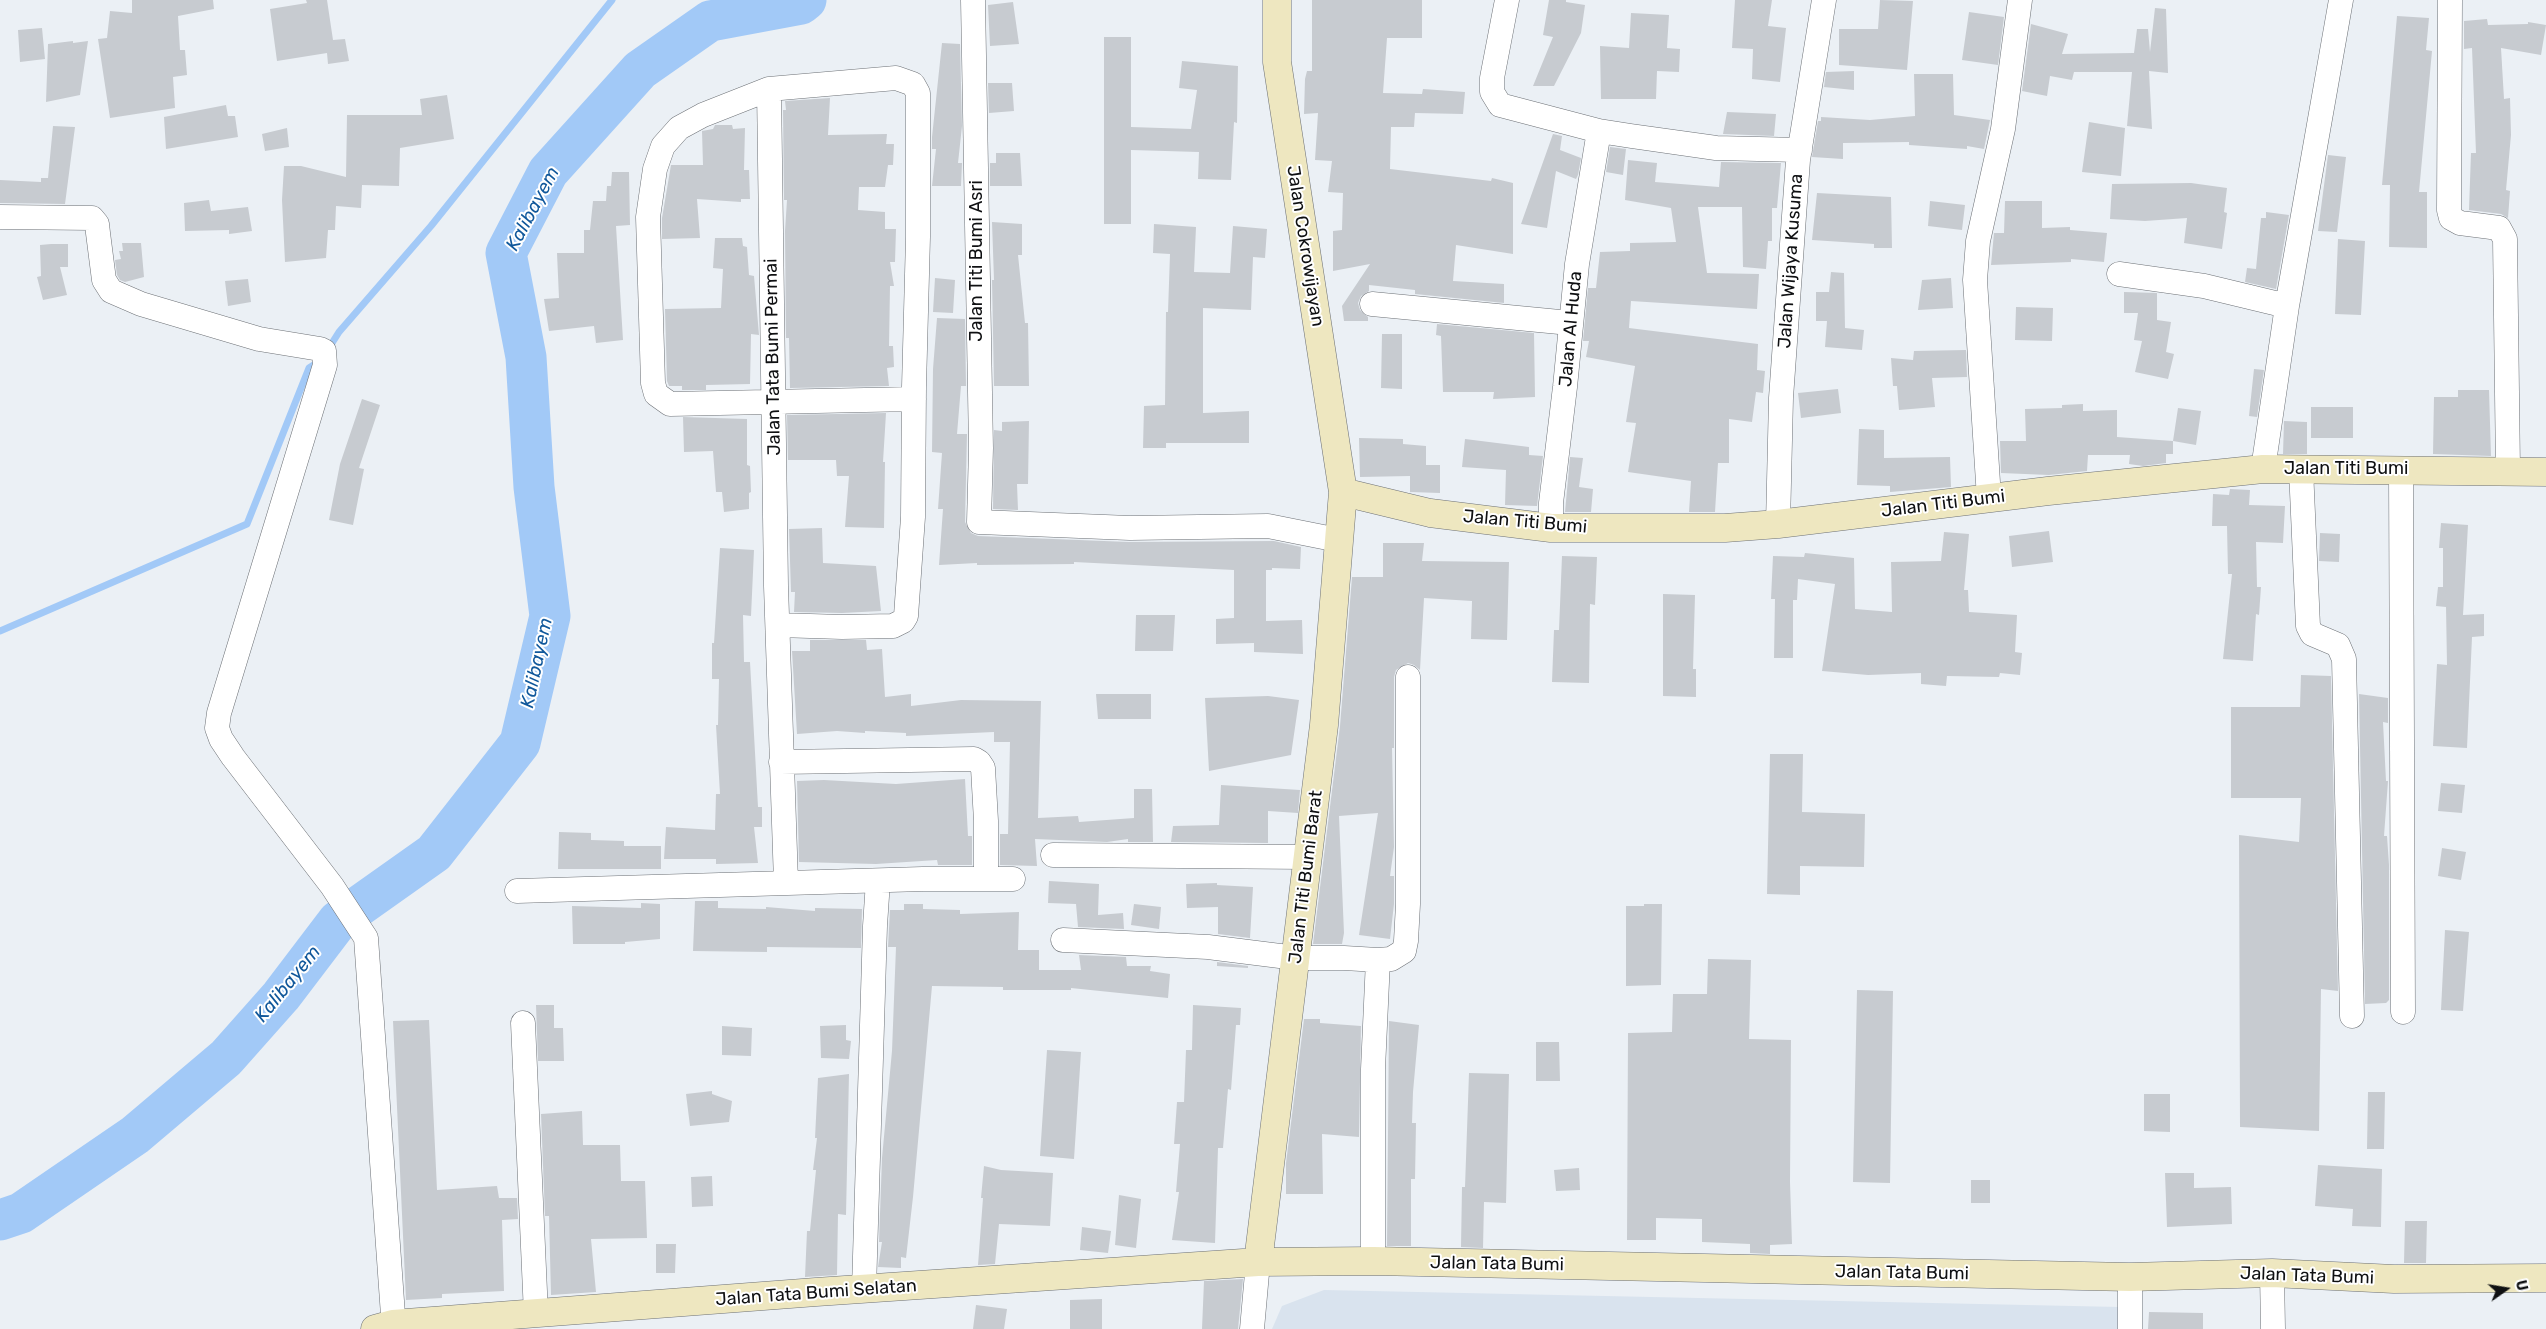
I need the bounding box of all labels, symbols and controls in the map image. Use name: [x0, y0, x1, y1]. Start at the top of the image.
water label: Kalibayem: [501, 163, 565, 255]
street label: Jalan Cokrowijayan: [1282, 164, 1328, 328]
street label: Jalan Wijaya Kusuma: [1774, 173, 1808, 349]
street label: Jalan Titi Bumi Asri: [966, 180, 988, 342]
street label: Jalan Tata Bumi Permai: [760, 258, 786, 456]
street label: Jalan Al Huda: [1555, 270, 1587, 388]
street label: Jalan Titi Bumi: [2284, 458, 2408, 480]
street label: Jalan Titi Bumi: [1880, 486, 2006, 522]
street label: Jalan Titi Bumi: [1462, 506, 1588, 538]
water label: Kalibayem: [516, 616, 558, 710]
street label: Jalan Titi Bumi Barat: [1285, 789, 1327, 965]
water label: Kalibayem: [250, 941, 326, 1027]
street label: Jalan Tata Bumi: [1430, 1252, 1564, 1276]
street label: Jalan Tata Bumi: [1835, 1261, 1969, 1285]
street label: Jalan Tata Bumi: [2240, 1263, 2374, 1289]
north arrow: [2481, 1264, 2531, 1314]
street label: Jalan Tata Bumi Selatan: [715, 1275, 917, 1311]
text: U: [2512, 1279, 2531, 1292]

